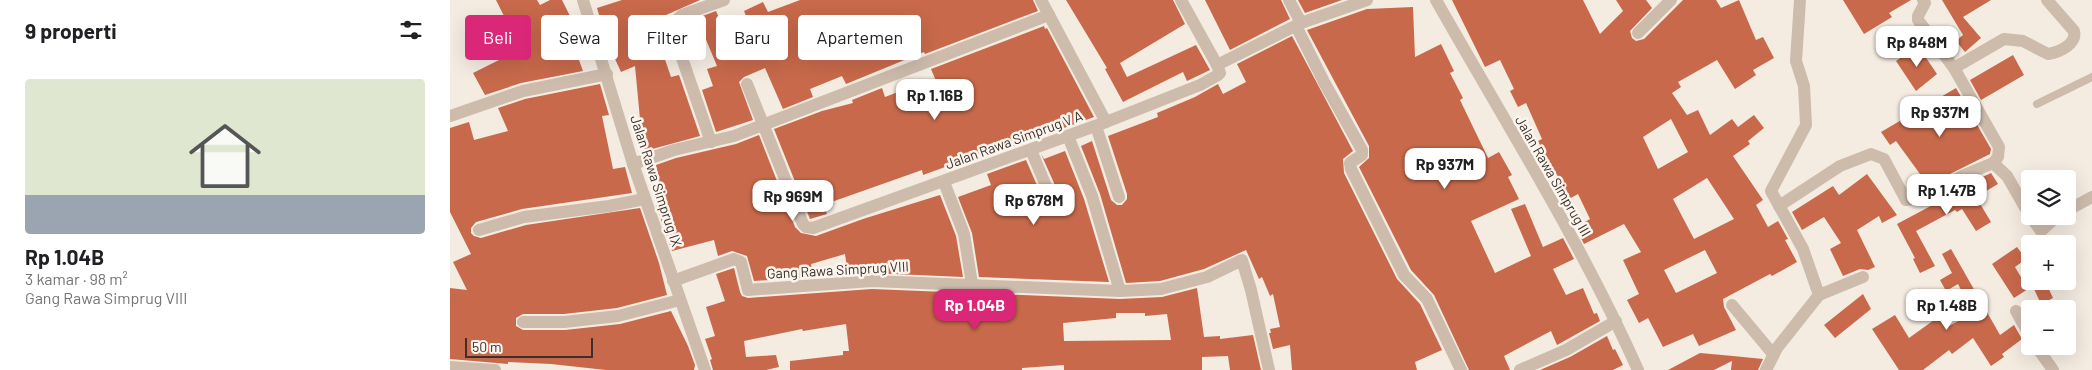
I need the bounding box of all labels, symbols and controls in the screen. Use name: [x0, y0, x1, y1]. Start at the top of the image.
chip: Beli: [465, 15, 531, 60]
chip: Sewa: [541, 15, 618, 60]
chip: Filter: [628, 15, 706, 60]
chip: Baru: [716, 15, 788, 60]
chip: Apartemen: [798, 15, 921, 60]
icon: filters: [397, 16, 425, 44]
text: 9 properti: [25, 18, 117, 43]
pin: Rp 848M: [1871, 26, 1963, 68]
text: Rp 848M: [1887, 32, 1947, 51]
pin: Rp 1.16B: [883, 78, 987, 121]
text: Rp 1.16B: [907, 85, 963, 104]
pin: Rp 937M: [1894, 96, 1986, 138]
text: Rp 937M: [1911, 102, 1969, 121]
street label: Jalan Rawa Simprug V A: [943, 107, 1085, 172]
icon: home: [180, 111, 270, 201]
street label: Jalan Rawa Simprug III: [1512, 112, 1595, 239]
street label: Jalan Rawa Simprug IX: [627, 113, 686, 249]
pin: Rp 937M: [1399, 148, 1491, 190]
text: Rp 937M: [1416, 154, 1474, 173]
map controls: [2021, 170, 2076, 355]
button: layers: [2021, 170, 2076, 225]
pin: Rp 1.47B: [1895, 174, 1999, 216]
pin: Rp 969M: [747, 180, 839, 222]
text: Rp 1.47B: [1918, 180, 1976, 199]
pin: Rp 678M: [988, 184, 1080, 226]
text: Rp 969M: [763, 186, 823, 205]
text: Rp 678M: [1005, 190, 1063, 209]
button: +: [2021, 235, 2076, 290]
text: Rp 1.04B: [25, 244, 104, 269]
street label: Gang Rawa Simprug VIII: [767, 257, 909, 282]
text: 3 kamar · 98 m²: [25, 269, 128, 288]
text: Gang Rawa Simprug VIII: [25, 288, 187, 307]
pin: Rp 1.04B: [923, 288, 1027, 331]
pin: Rp 1.48B: [1895, 288, 1999, 331]
text: Rp 1.04B: [945, 295, 1005, 314]
text: Rp 1.48B: [1917, 295, 1977, 314]
button: −: [2021, 300, 2076, 355]
scale bar: [465, 335, 592, 358]
text: 50 m: [472, 338, 501, 355]

